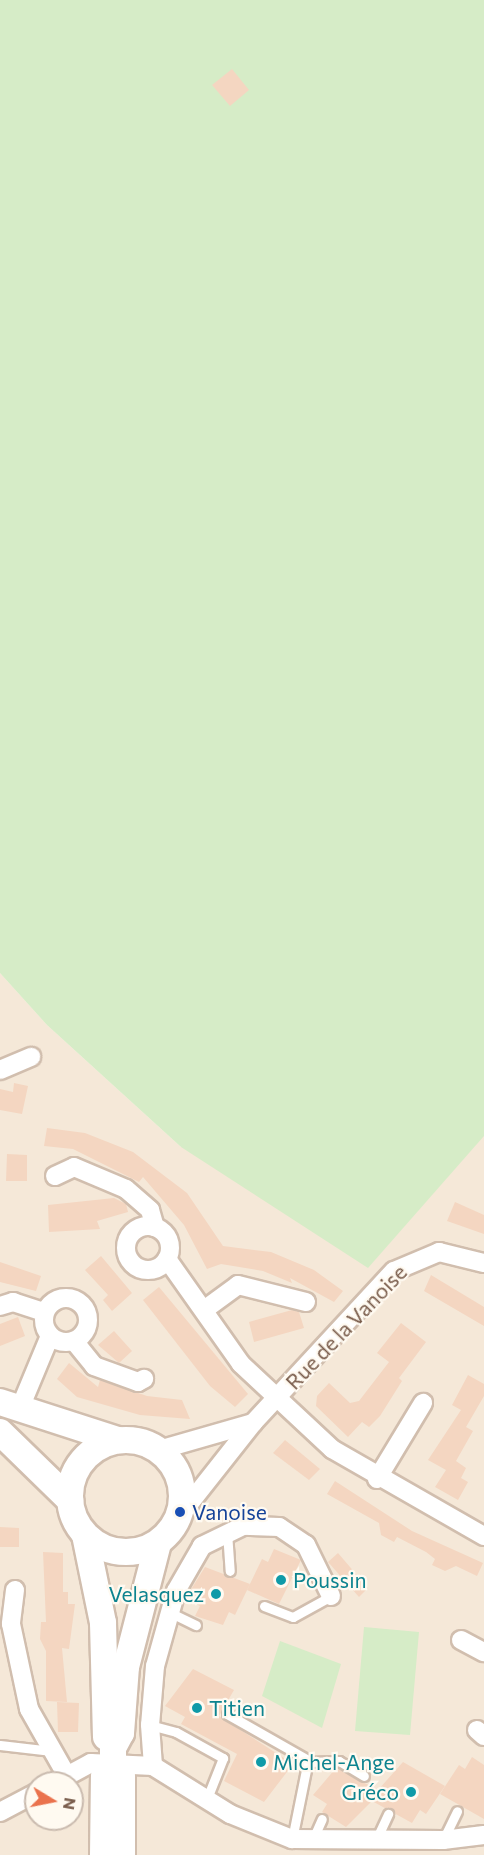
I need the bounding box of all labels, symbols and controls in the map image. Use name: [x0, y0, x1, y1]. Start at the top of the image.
street label: Rue de la Vanoise: [280, 1260, 412, 1394]
place label: Vanoise: [192, 1499, 267, 1525]
marker: Vanoise: [173, 1505, 187, 1519]
place label: Poussin: [293, 1567, 367, 1593]
marker: Poussin: [274, 1573, 288, 1587]
place label: Velasquez: [109, 1581, 204, 1607]
marker: Velasquez: [209, 1587, 223, 1601]
place label: Titien: [209, 1695, 265, 1721]
marker: Titien: [190, 1701, 204, 1715]
place label: Michel-Ange: [273, 1749, 395, 1775]
marker: Michel-Ange: [254, 1755, 268, 1769]
north arrow: [24, 1771, 84, 1831]
place label: Gréco: [342, 1779, 399, 1805]
marker: Gréco: [404, 1785, 418, 1799]
text: N: [60, 1796, 81, 1811]

